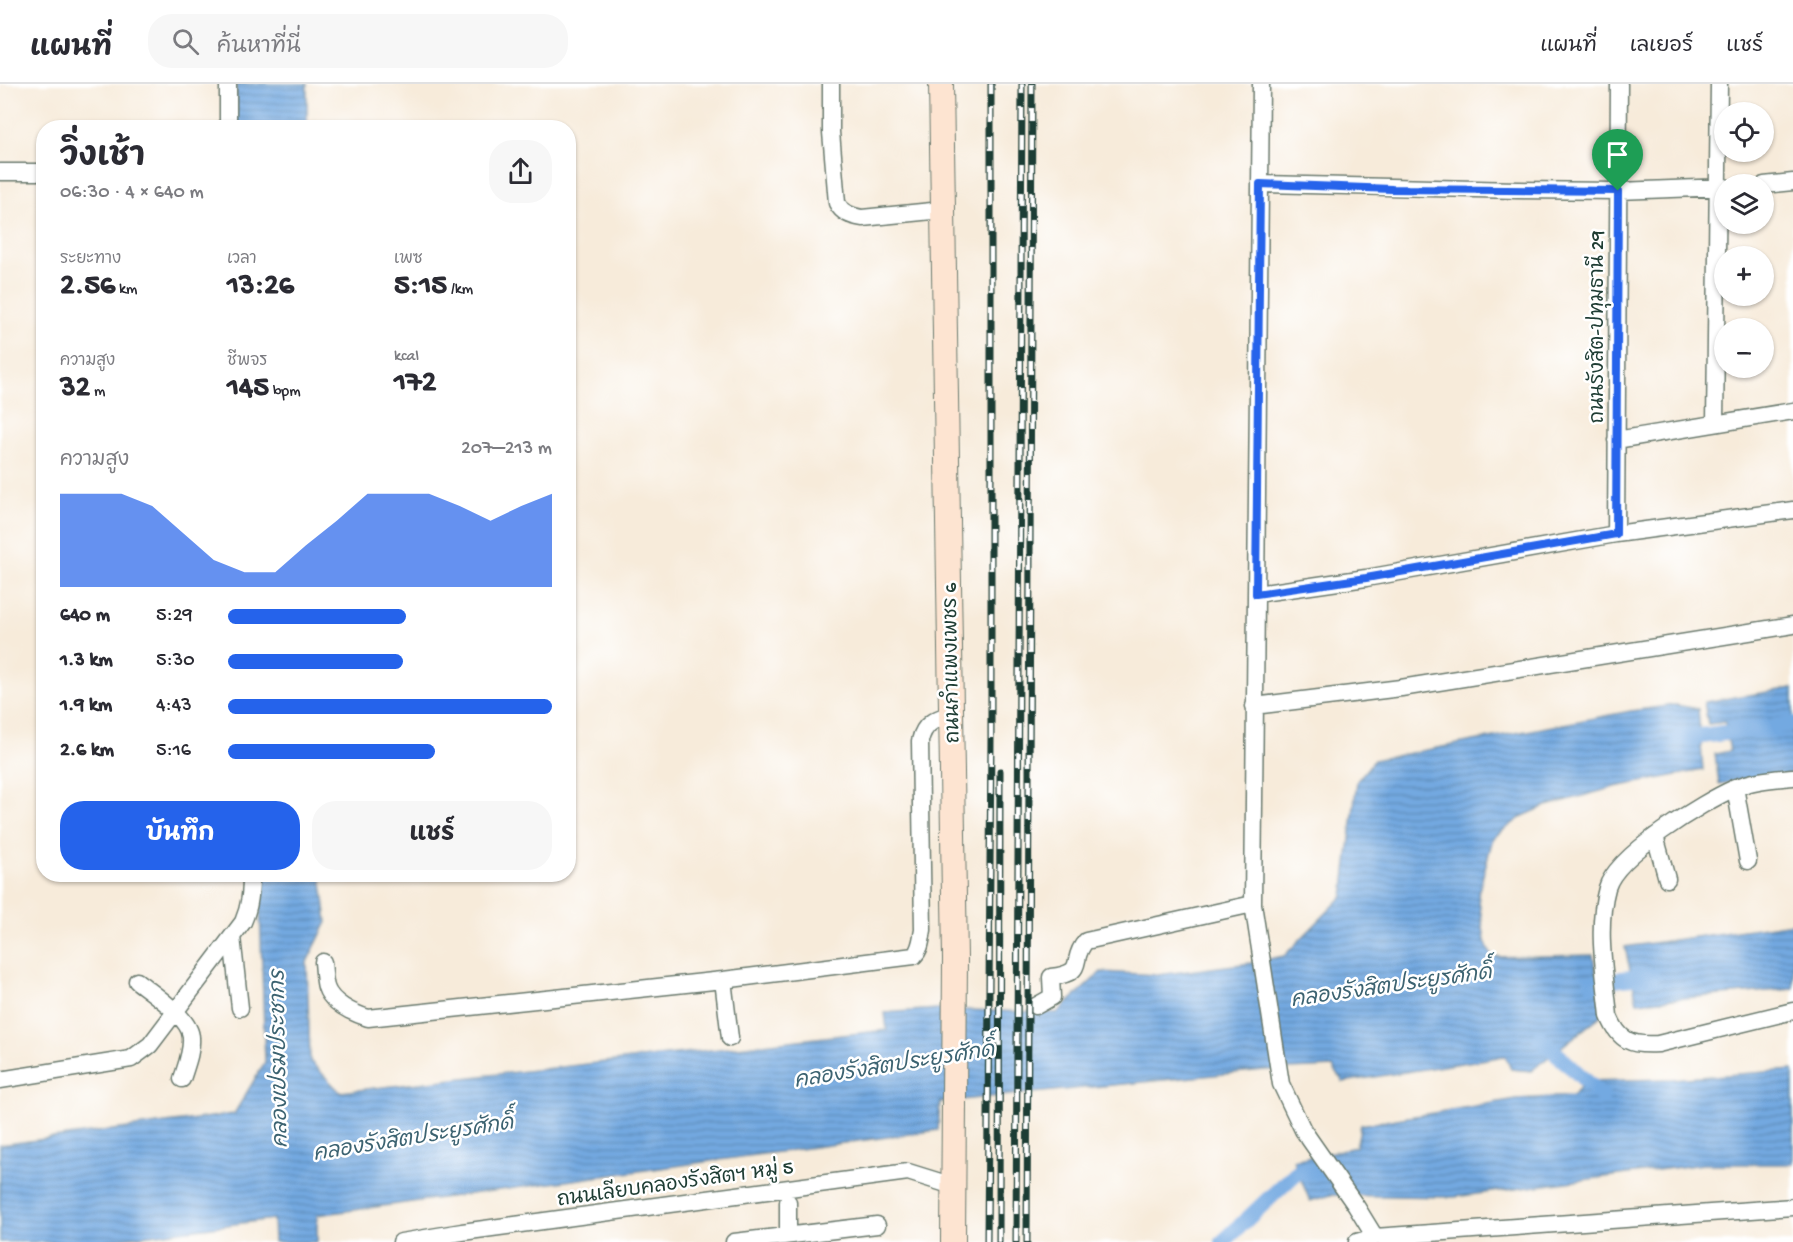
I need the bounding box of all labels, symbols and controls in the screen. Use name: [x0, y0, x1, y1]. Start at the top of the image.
search box: [148, 14, 568, 68]
icon: search: [169, 25, 202, 58]
text: แผนที่: [30, 33, 112, 66]
text: ค้นหาที่นี่: [217, 35, 301, 61]
text: แผนที่: [1540, 35, 1597, 60]
text: เลเยอร์: [1630, 35, 1693, 60]
text: แชร์: [1726, 35, 1763, 60]
map controls: [1714, 102, 1774, 378]
button: locate: [1714, 102, 1774, 162]
pin: [1592, 129, 1643, 191]
icon: arrive: [1601, 138, 1634, 171]
text: วิ่งเช้า: [60, 140, 145, 178]
button: share: [489, 140, 552, 203]
button: layers: [1714, 174, 1774, 234]
text: 06:30 · 4 × 640 m: [60, 182, 204, 205]
street label: ถนนรังสิต-ปทุมธานี 29: [1584, 231, 1612, 424]
button: +: [1714, 246, 1774, 306]
text: ระยะทาง: [60, 251, 121, 270]
text: เวลา: [227, 251, 257, 270]
text: เพซ: [394, 251, 423, 270]
text: 2.56: [60, 270, 115, 305]
text: 13:26: [227, 270, 294, 305]
text: 5:15: [394, 270, 447, 305]
text: km: [115, 281, 137, 300]
text: /km: [447, 281, 473, 300]
button: −: [1714, 318, 1774, 378]
text: kcal: [394, 348, 419, 367]
text: ความสูง: [60, 353, 115, 372]
text: ชีพจร: [227, 353, 267, 372]
text: 172: [394, 367, 436, 402]
text: 32: [60, 372, 90, 407]
text: 145: [227, 372, 269, 407]
text: m: [90, 383, 105, 402]
text: bpm: [269, 383, 301, 402]
text: 207–213 m: [461, 438, 552, 461]
text: ความสูง: [60, 450, 129, 473]
street label: ถนนกำแพงเพชร 6: [936, 582, 966, 744]
text: 640 m: [60, 605, 110, 628]
text: 5:29: [156, 605, 193, 628]
text: 1.3 km: [60, 650, 113, 673]
text: 5:30: [156, 650, 195, 673]
text: 1.9 km: [60, 695, 112, 718]
text: 4:43: [156, 695, 192, 718]
text: 2.6 km: [60, 740, 114, 763]
text: 5:16: [156, 740, 191, 763]
button: บันทึก: [60, 801, 300, 870]
button: แชร์: [312, 801, 552, 870]
water label: คลองรังสิตประยูรศักดิ์: [1288, 951, 1499, 1015]
water label: คลองเปรมประชากร: [264, 968, 296, 1148]
water label: คลองรังสิตประยูรศักดิ์: [791, 1028, 1002, 1096]
water label: คลองรังสิตประยูรศักดิ์: [310, 1101, 521, 1169]
street label: ถนนเลียบคลองรังสิตฯ หมู่ 5: [555, 1153, 795, 1214]

